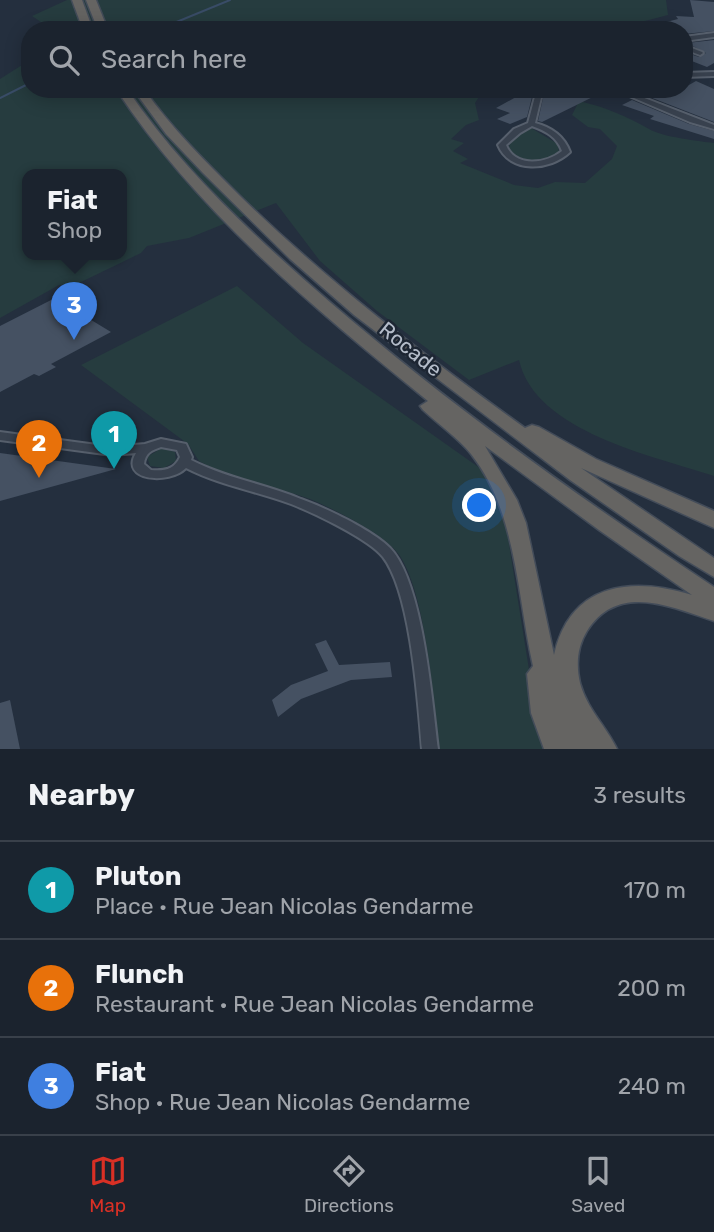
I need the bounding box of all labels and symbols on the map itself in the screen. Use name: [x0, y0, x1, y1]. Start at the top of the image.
pin: 3: [51, 282, 97, 340]
street label: Rocade: [375, 316, 447, 382]
pin: 1: [91, 411, 137, 469]
pin: 2: [16, 420, 62, 478]
your location: [462, 488, 496, 522]

